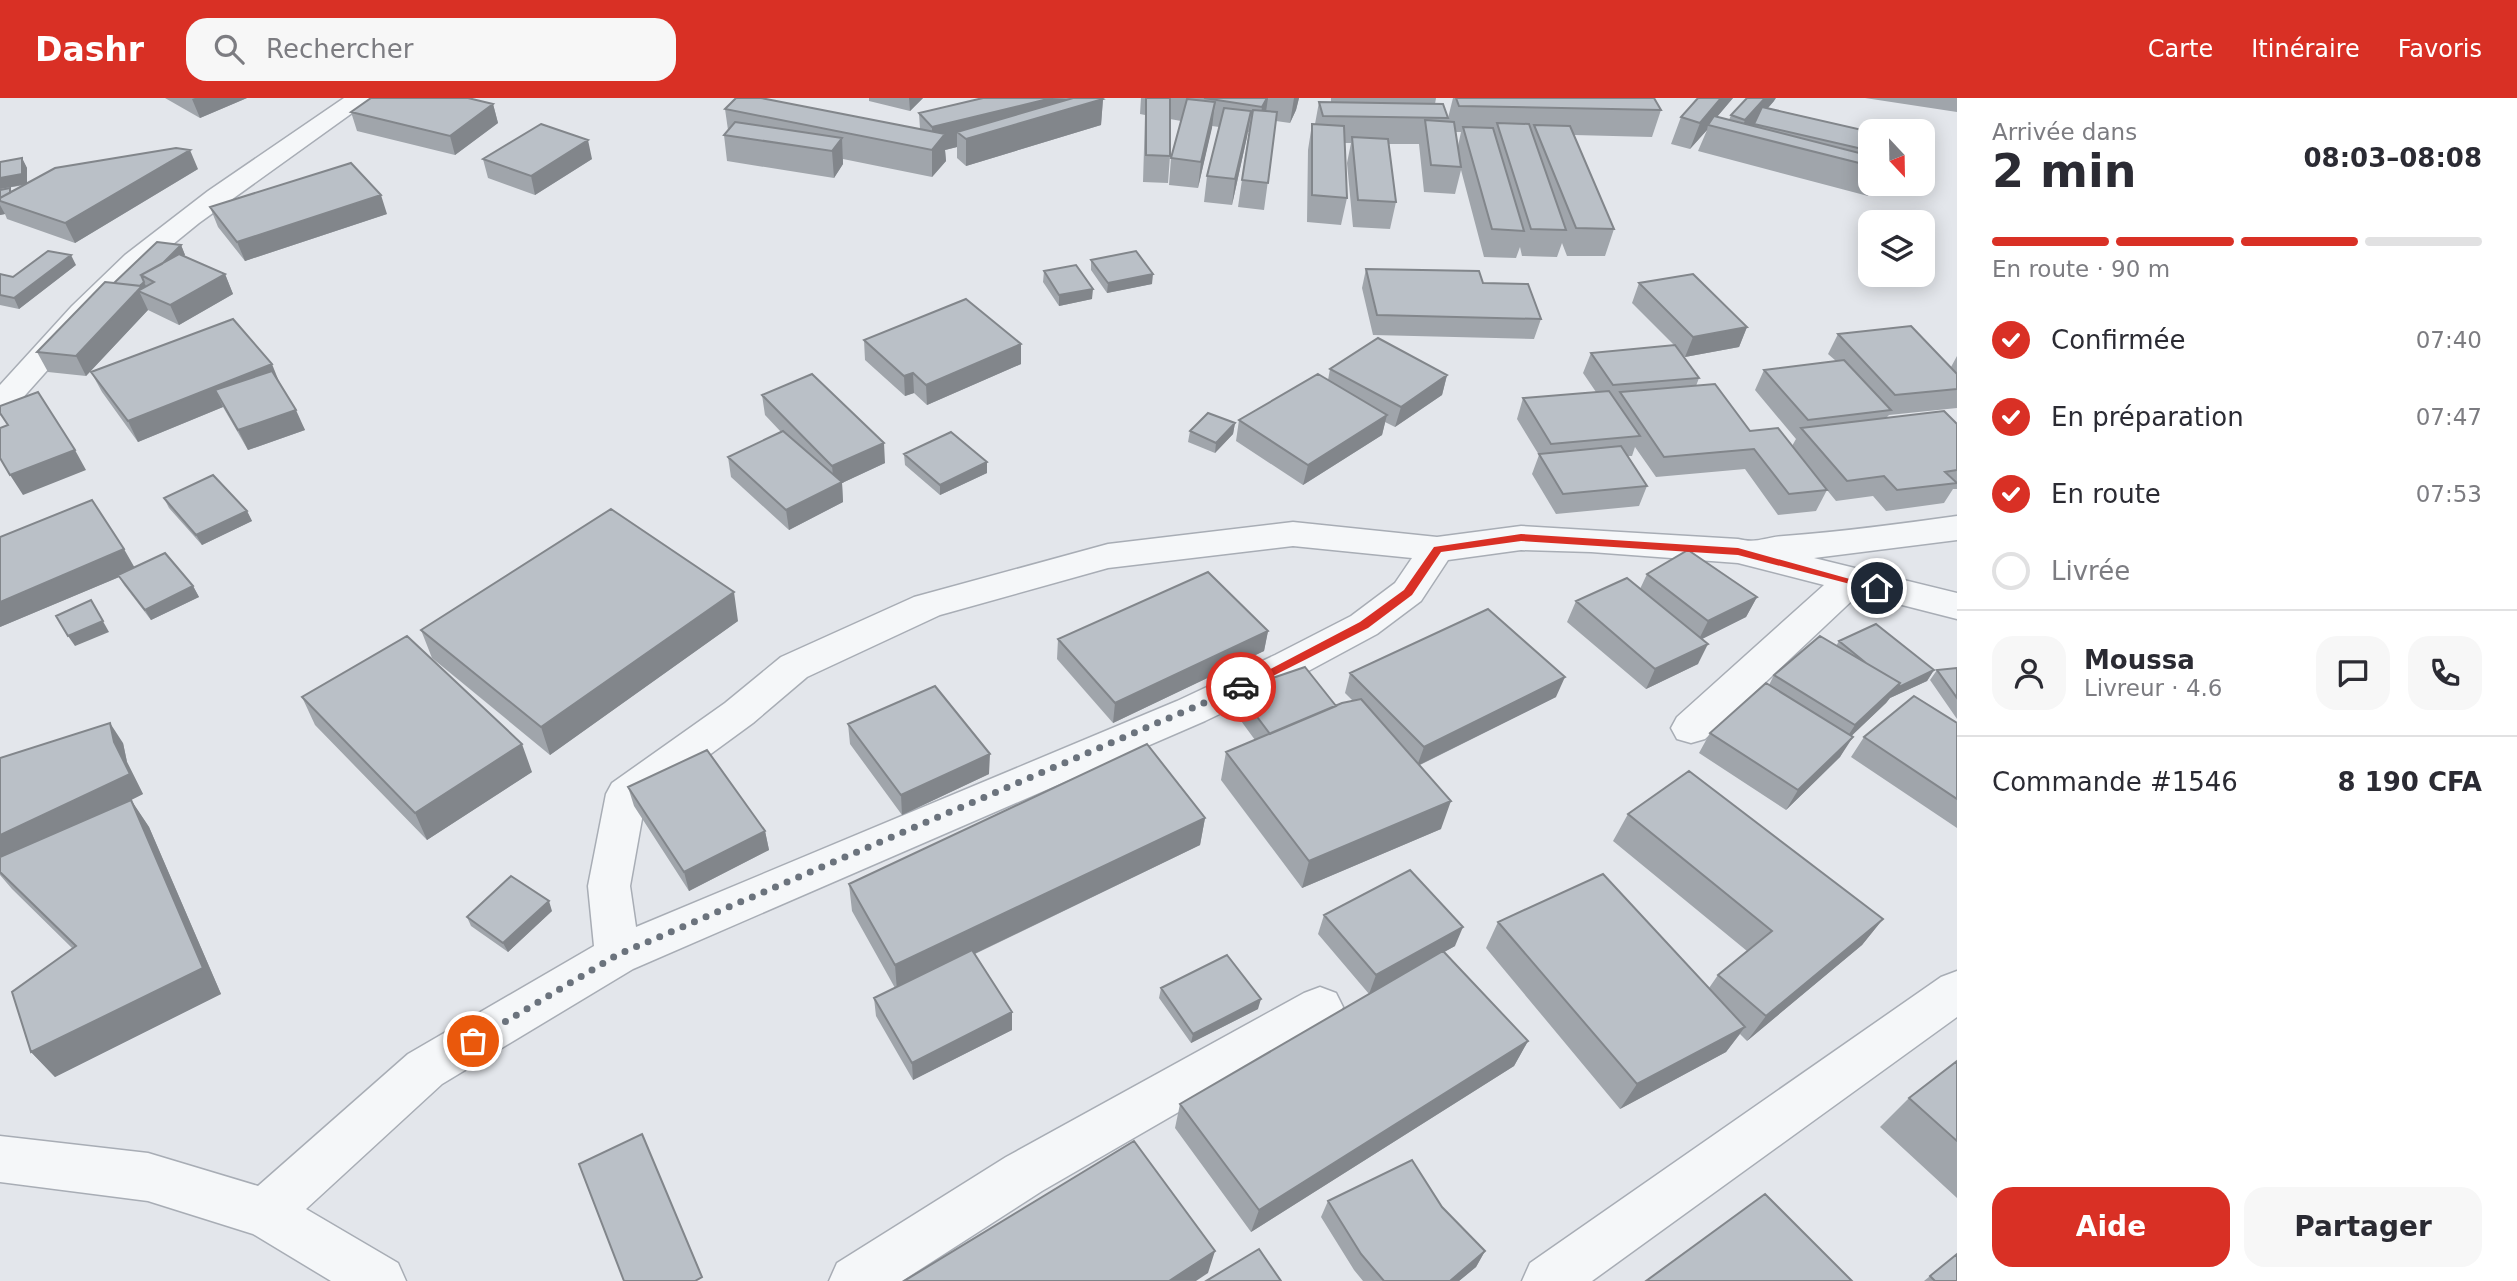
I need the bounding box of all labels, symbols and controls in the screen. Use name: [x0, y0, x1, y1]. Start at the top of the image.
search box: [186, 18, 676, 81]
text: Dashr: [35, 30, 144, 69]
icon: search: [210, 30, 248, 68]
text: Rechercher: [266, 34, 413, 64]
text: Carte: [2148, 35, 2213, 63]
text: Itinéraire: [2251, 35, 2360, 63]
text: Favoris: [2398, 35, 2482, 63]
north arrow: [1858, 119, 1936, 196]
map controls: [1858, 119, 1935, 287]
text: Arrivée dans: [1992, 119, 2137, 145]
text: 08:03–08:08: [2303, 143, 2482, 173]
text: 2 min: [1992, 144, 2136, 198]
button: layers: [1858, 210, 1935, 287]
text: En route · 90 m: [1992, 256, 2170, 282]
icon: check: [1992, 321, 2030, 359]
text: Confirmée: [2051, 325, 2185, 355]
text: 07:40: [2416, 327, 2482, 353]
icon: check: [1992, 398, 2030, 436]
text: En préparation: [2051, 402, 2244, 432]
text: 07:47: [2416, 404, 2482, 430]
icon: check: [1992, 475, 2030, 513]
text: En route: [2051, 479, 2161, 509]
text: 07:53: [2416, 481, 2482, 507]
text: Livrée: [2051, 556, 2130, 586]
pin: [1847, 558, 1907, 618]
icon: home: [1858, 569, 1896, 607]
button: person: [1992, 636, 2066, 710]
button: chat: [2316, 636, 2390, 710]
button: phone: [2408, 636, 2482, 710]
text: Moussa: [2084, 645, 2195, 675]
courier: [1206, 652, 1276, 722]
icon: car: [1222, 668, 1260, 706]
text: Livreur · 4.6: [2084, 675, 2222, 701]
text: Commande #1546: [1992, 767, 2238, 797]
text: 8 190 CFA: [2338, 767, 2482, 797]
pin: [443, 1011, 503, 1071]
icon: bag: [454, 1022, 492, 1060]
button: Aide: [1992, 1187, 2230, 1267]
button: Partager: [2244, 1187, 2482, 1267]

